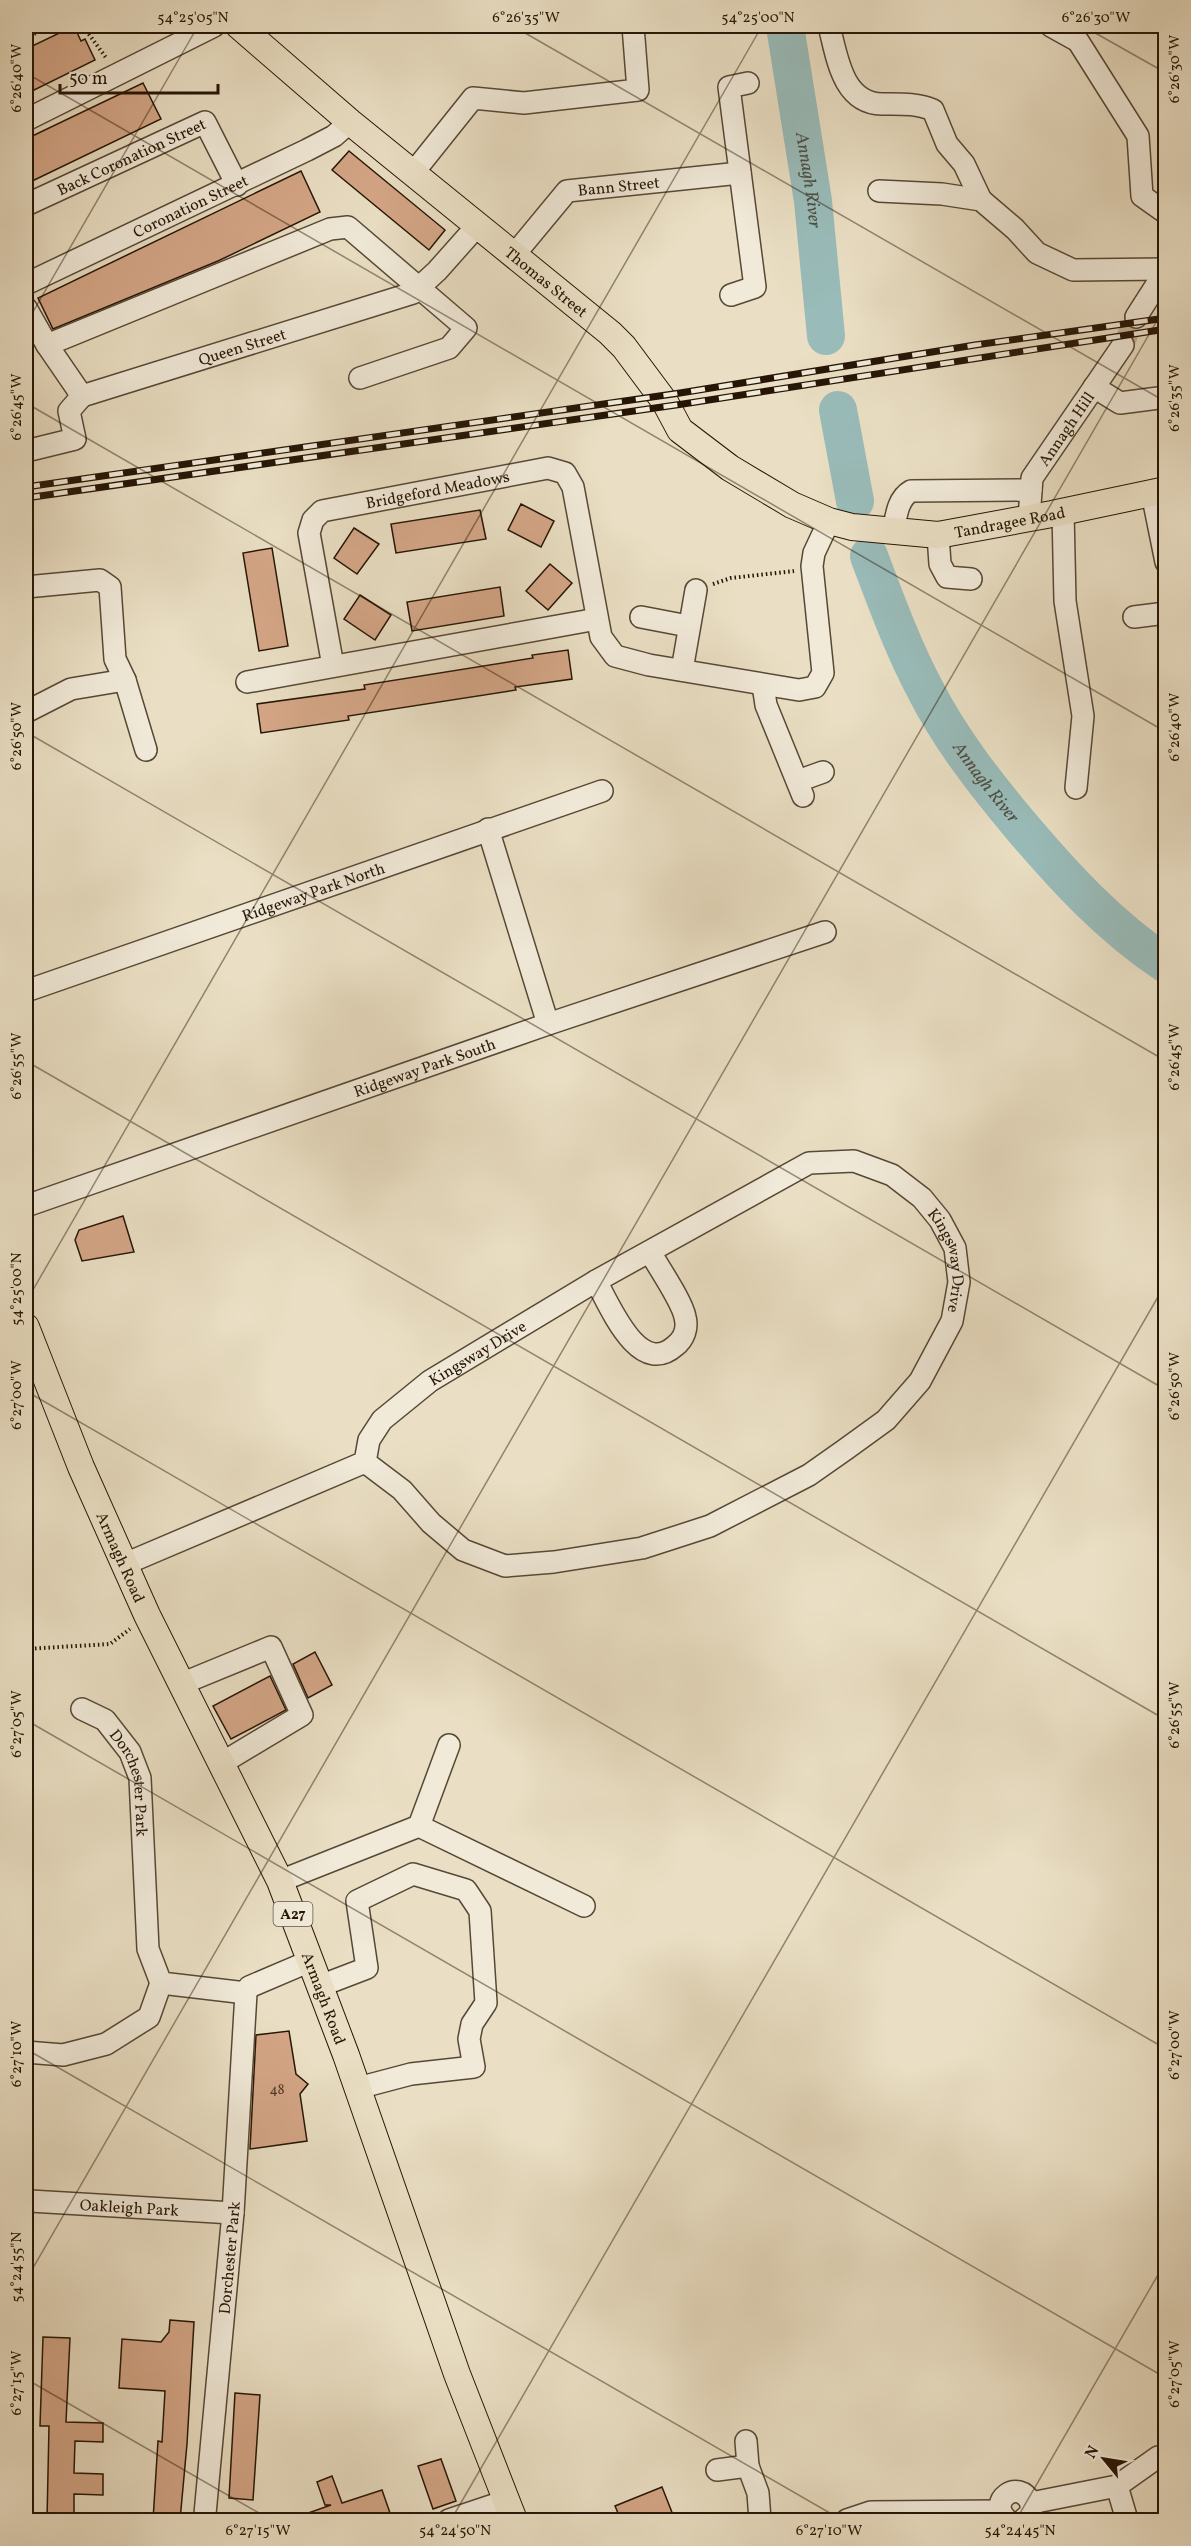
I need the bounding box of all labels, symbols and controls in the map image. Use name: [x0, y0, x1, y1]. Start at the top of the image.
text: 54°25'05"N: [157, 8, 229, 29]
text: 6°26'35"W: [492, 8, 560, 29]
text: 54°25'00"N: [721, 8, 795, 29]
text: 6°26'30"W: [1062, 8, 1130, 29]
text: 6°26'30"W: [1165, 35, 1186, 103]
text: 6°26'40"W: [7, 44, 28, 112]
scale bar: [60, 57, 218, 95]
text: 50 m: [69, 67, 108, 92]
street label: Back Coronation Street: [54, 114, 210, 202]
water label: Annagh River: [788, 130, 827, 230]
street label: Coronation Street: [130, 170, 253, 244]
street label: Bann Street: [577, 172, 661, 203]
street label: Thomas Street: [499, 243, 592, 324]
street label: Queen Street: [196, 324, 290, 372]
text: 6°26'35"W: [1165, 364, 1186, 432]
text: 6°26'45"W: [7, 373, 28, 441]
street label: Annagh Hill: [1034, 388, 1101, 471]
street label: Bridgeford Meadows: [364, 467, 512, 515]
street label: Tandragee Road: [953, 503, 1067, 545]
text: 6°26'40"W: [1165, 693, 1186, 761]
text: 6°26'50"W: [7, 702, 28, 770]
water label: Annagh River: [945, 736, 1025, 829]
street label: Ridgeway Park North: [239, 858, 388, 928]
text: 6°26'45"W: [1165, 1023, 1186, 1091]
text: 6°26'55"W: [7, 1032, 28, 1100]
street label: Ridgeway Park South: [351, 1034, 499, 1104]
street label: Kingsway Drive: [922, 1204, 968, 1314]
text: 54°25'00"N: [7, 1252, 28, 1326]
street label: Kingsway Drive: [425, 1316, 531, 1392]
text: 6°26'50"W: [1165, 1352, 1186, 1420]
text: 6°27'00"W: [7, 1360, 28, 1430]
street label: Armagh Road: [89, 1509, 149, 1607]
text: 6°26'55"W: [1165, 1681, 1186, 1749]
text: 6°27'05"W: [7, 1690, 28, 1758]
street label: Dorchester Park: [103, 1725, 152, 1838]
road number: A27: [274, 1902, 312, 1926]
street label: Armagh Road: [295, 1949, 350, 2048]
text: 6°27'00"W: [1165, 2010, 1186, 2080]
text: 6°27'10"W: [7, 2021, 28, 2087]
house number: 48: [269, 2081, 285, 2100]
street label: Oakleigh Park: [79, 2195, 180, 2223]
street label: Dorchester Park: [215, 2201, 247, 2315]
text: 54°24'55"N: [7, 2232, 28, 2302]
text: 6°27'05"W: [1165, 2340, 1186, 2408]
text: 6°27'15"W: [7, 2351, 28, 2415]
north arrow: [1074, 2429, 1134, 2489]
text: N: [1080, 2442, 1105, 2463]
text: 6°27'15"W: [226, 2521, 290, 2542]
text: 54°24'50"N: [419, 2521, 491, 2542]
text: 6°27'10"W: [796, 2521, 862, 2542]
text: 54°24'45"N: [984, 2521, 1056, 2542]

